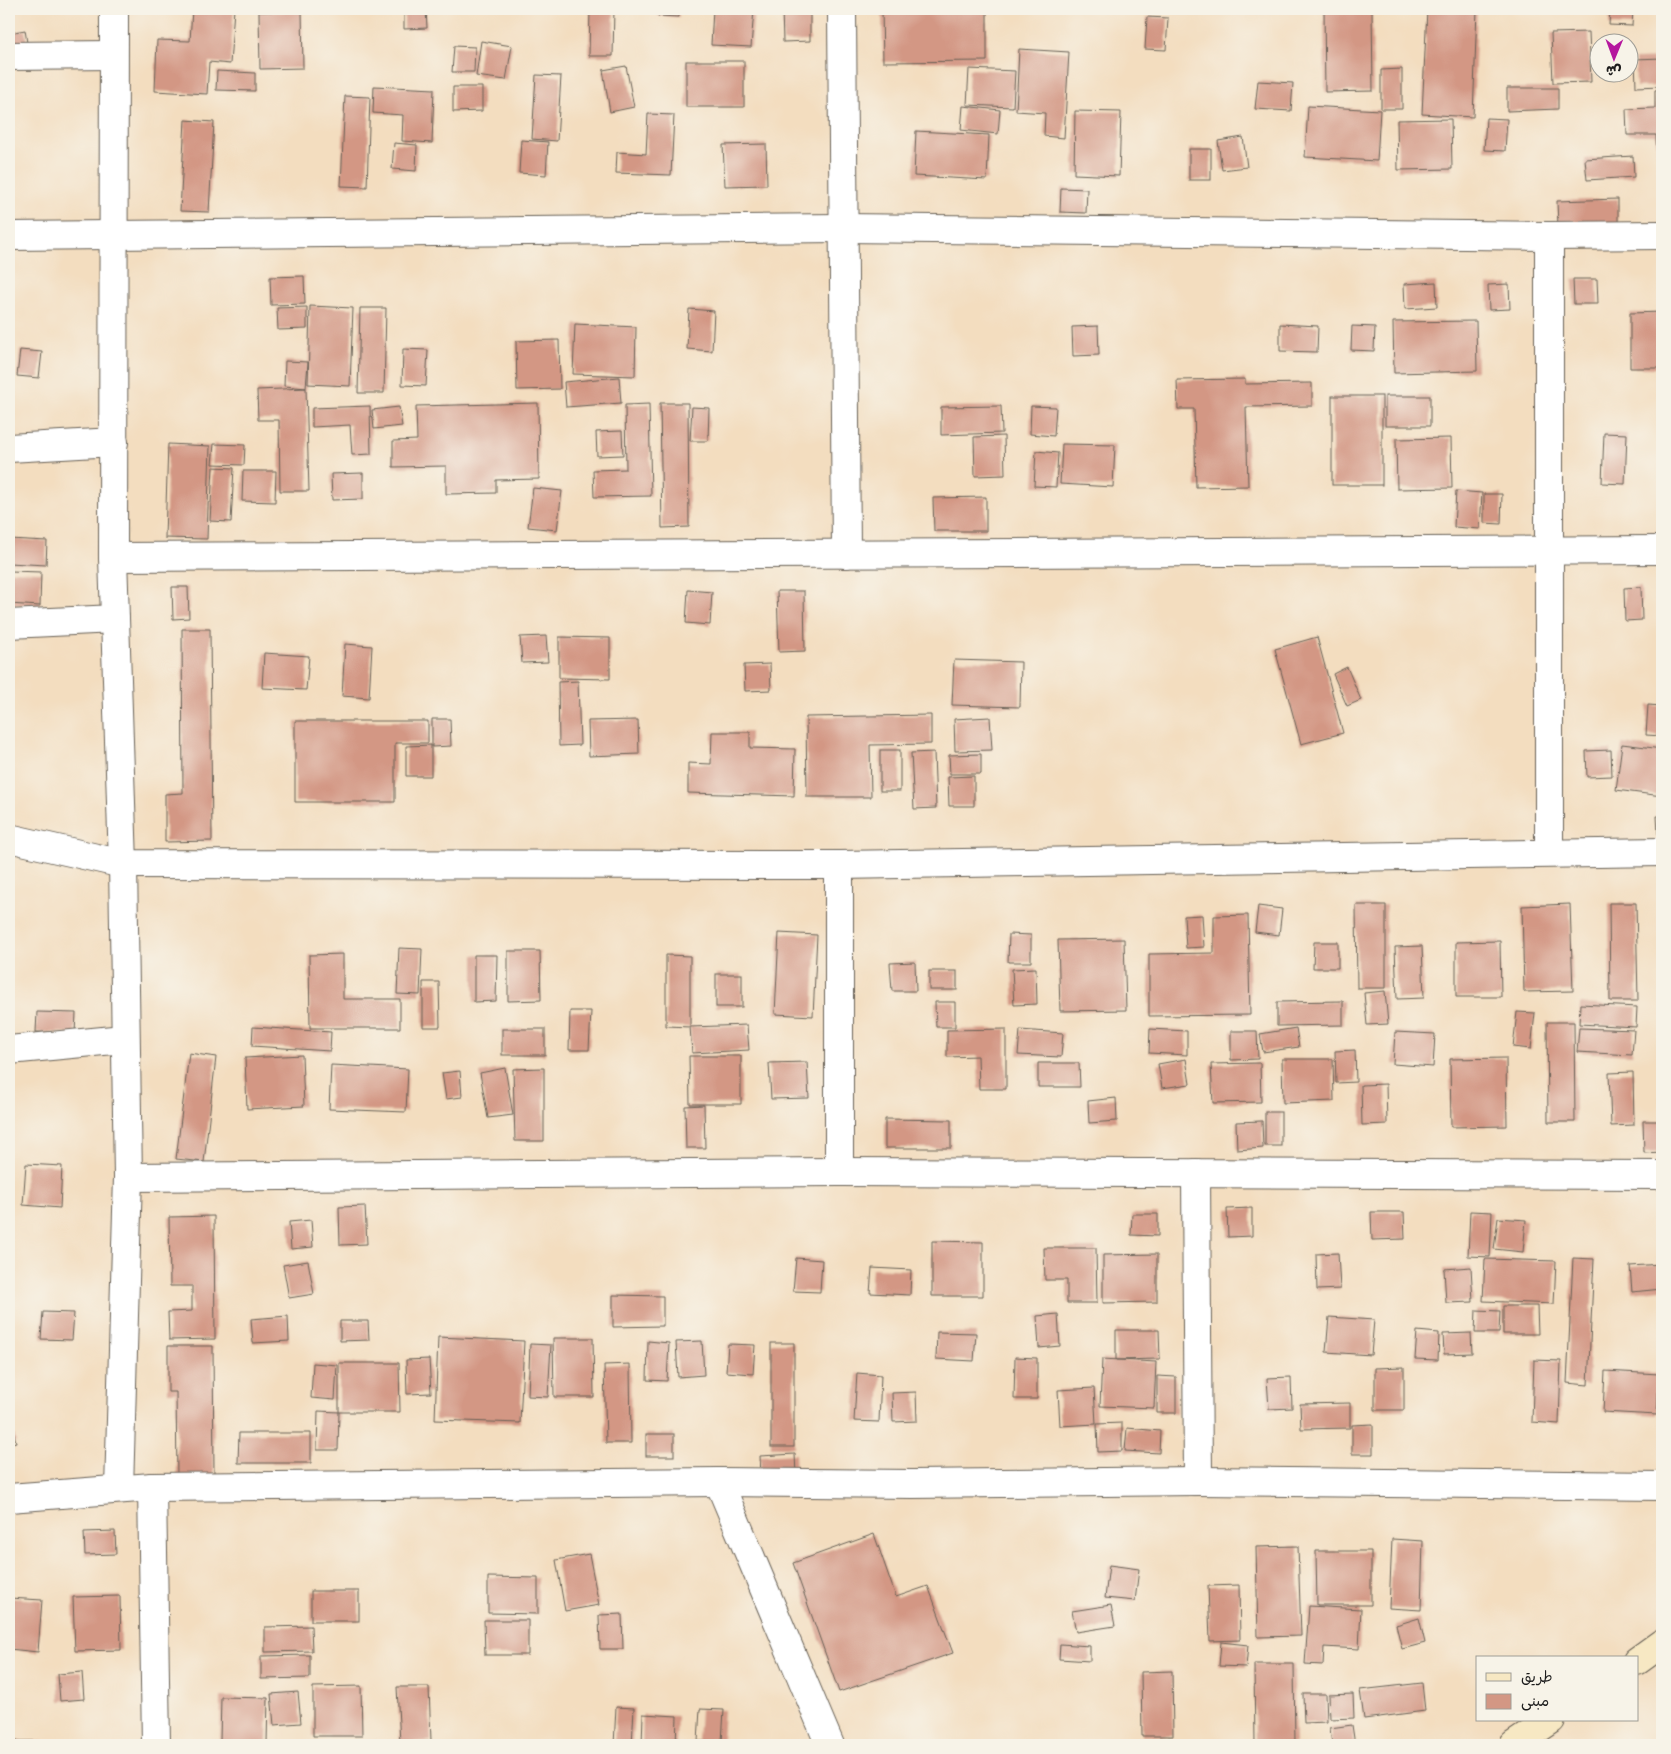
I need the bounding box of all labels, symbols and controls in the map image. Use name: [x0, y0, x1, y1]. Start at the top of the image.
north arrow: [1588, 32, 1638, 82]
text: ش: [1606, 59, 1622, 79]
legend: [1476, 1656, 1638, 1722]
text: طريق: [1521, 1668, 1553, 1690]
text: مبنى: [1521, 1692, 1549, 1714]

